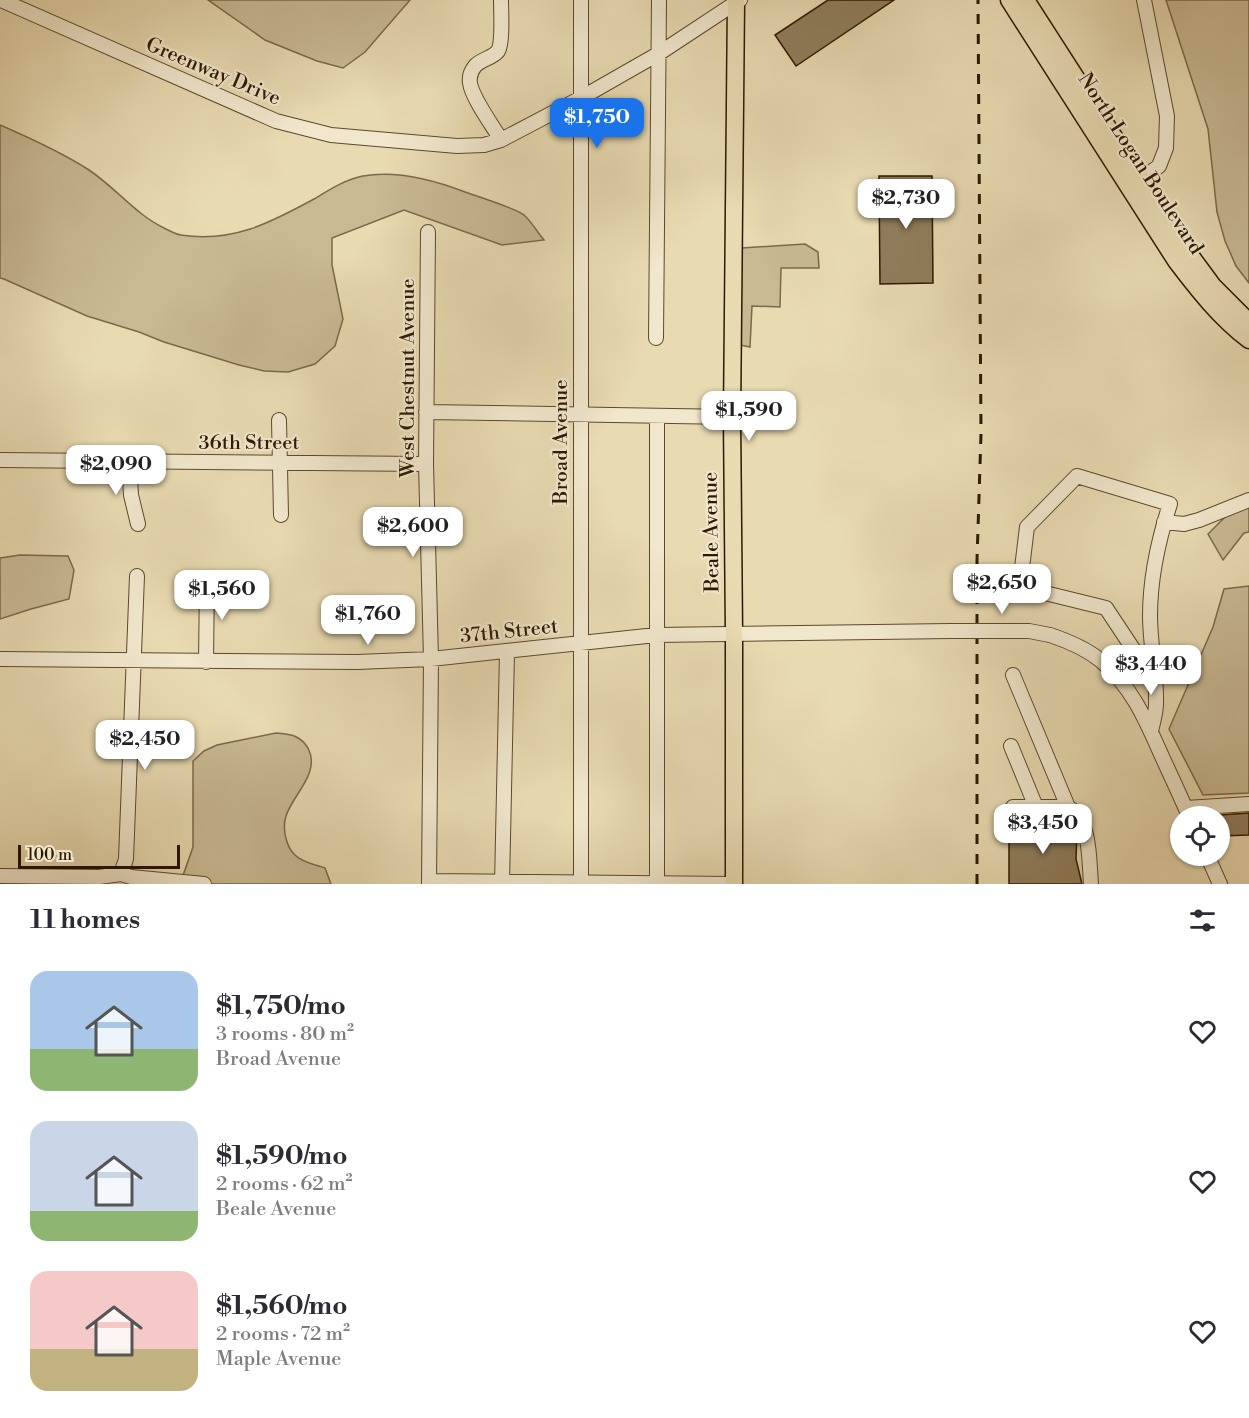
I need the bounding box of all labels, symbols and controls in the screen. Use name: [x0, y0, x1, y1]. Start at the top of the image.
street label: Greenway Drive: [142, 32, 284, 112]
street label: North Logan Boulevard: [1072, 68, 1209, 260]
pin: $1,750: [548, 98, 646, 149]
text: $1,750: [564, 105, 630, 130]
pin: $2,730: [857, 179, 955, 230]
text: $2,730: [872, 186, 940, 211]
street label: West Chestnut Avenue: [396, 278, 421, 479]
street label: Broad Avenue: [549, 379, 574, 506]
pin: $1,590: [700, 391, 798, 442]
text: $1,590: [715, 398, 783, 423]
street label: 36th Street: [199, 431, 299, 456]
pin: $2,090: [67, 445, 165, 496]
text: $2,090: [80, 452, 152, 477]
street label: Beale Avenue: [698, 472, 726, 593]
pin: $2,600: [364, 507, 462, 558]
text: $2,600: [377, 514, 449, 539]
pin: $2,650: [953, 564, 1051, 615]
pin: $1,560: [173, 570, 271, 621]
text: $2,650: [967, 571, 1037, 596]
text: $1,560: [188, 577, 256, 602]
pin: $1,760: [319, 595, 417, 646]
text: $1,760: [335, 602, 401, 627]
street label: 37th Street: [459, 614, 559, 650]
pin: $3,440: [1102, 645, 1200, 696]
text: $3,440: [1115, 652, 1187, 677]
pin: $2,450: [96, 720, 194, 771]
text: $2,450: [110, 727, 180, 752]
pin: $3,450: [994, 804, 1092, 855]
map controls: [1170, 806, 1230, 866]
button: locate: [1170, 806, 1230, 866]
text: $3,450: [1008, 811, 1078, 836]
scale bar: [18, 842, 180, 870]
text: 100 m: [27, 845, 72, 865]
text: 11 homes: [30, 904, 140, 936]
icon: filters: [1186, 904, 1219, 937]
text: $1,750/mo: [216, 990, 346, 1022]
icon: home: [78, 995, 150, 1067]
icon: heart: [1186, 1015, 1219, 1048]
text: 3 rooms · 80 m²: [216, 1022, 354, 1047]
text: Broad Avenue: [216, 1047, 341, 1072]
text: $1,590/mo: [216, 1140, 348, 1172]
icon: home: [78, 1145, 150, 1217]
icon: heart: [1186, 1165, 1219, 1198]
text: 2 rooms · 62 m²: [216, 1172, 352, 1197]
text: Beale Avenue: [216, 1197, 336, 1222]
text: $1,560/mo: [216, 1290, 348, 1322]
icon: home: [78, 1295, 150, 1367]
icon: heart: [1186, 1315, 1219, 1348]
text: 2 rooms · 72 m²: [216, 1322, 350, 1347]
text: Maple Avenue: [216, 1347, 341, 1372]

